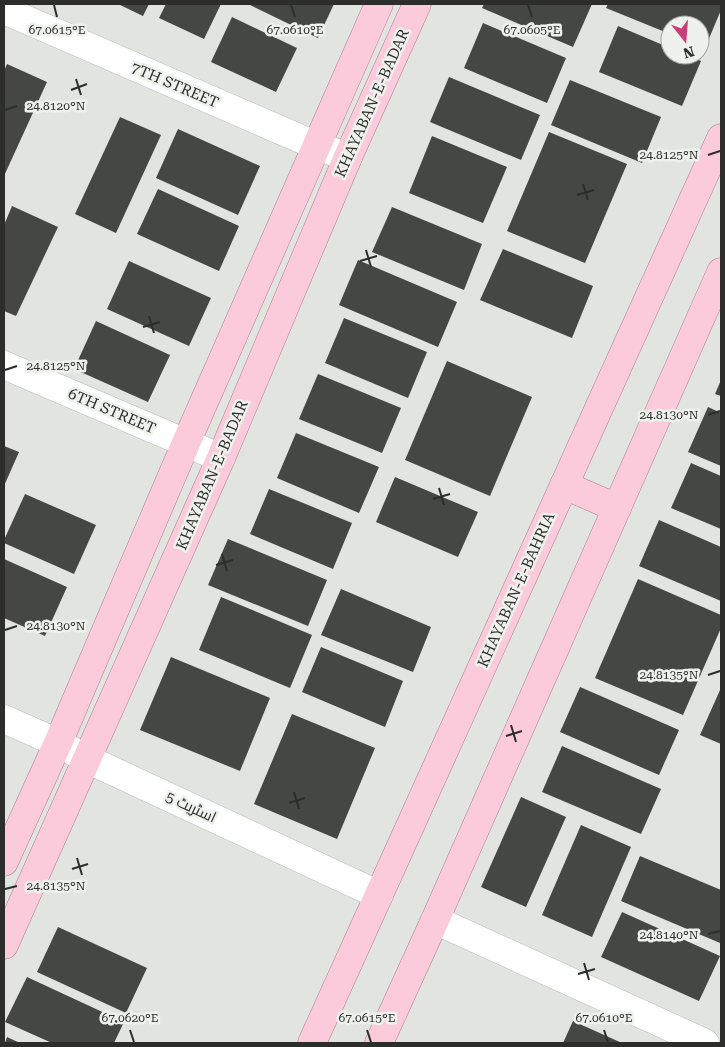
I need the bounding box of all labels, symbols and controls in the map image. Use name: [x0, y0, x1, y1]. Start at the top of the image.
north arrow: [660, 15, 710, 65]
text: 67.0615°E: [29, 23, 85, 37]
text: 67.0610°E: [267, 23, 323, 37]
text: 67.0605°E: [504, 23, 560, 37]
street label: KHAYABAN-E-BADAR: [331, 25, 413, 180]
text: N: [681, 43, 696, 62]
street label: 7TH STREET: [128, 58, 222, 112]
text: 24.8120°N: [27, 99, 86, 113]
text: 24.8125°N: [640, 148, 699, 162]
text: 24.8125°N: [27, 359, 86, 373]
street label: 6TH STREET: [65, 384, 159, 438]
street label: KHAYABAN-E-BADAR: [172, 397, 252, 553]
text: 24.8130°N: [640, 408, 699, 422]
street label: KHAYABAN-E-BAHRIA: [474, 509, 559, 670]
text: 24.8130°N: [27, 619, 86, 633]
text: 24.8135°N: [640, 668, 699, 682]
street label: اسٹریٹ 5: [163, 787, 219, 827]
text: 24.8135°N: [27, 879, 86, 893]
text: 24.8140°N: [640, 928, 699, 942]
text: 67.0620°E: [102, 1011, 158, 1025]
text: 67.0615°E: [339, 1011, 395, 1025]
text: 67.0610°E: [576, 1011, 632, 1025]

